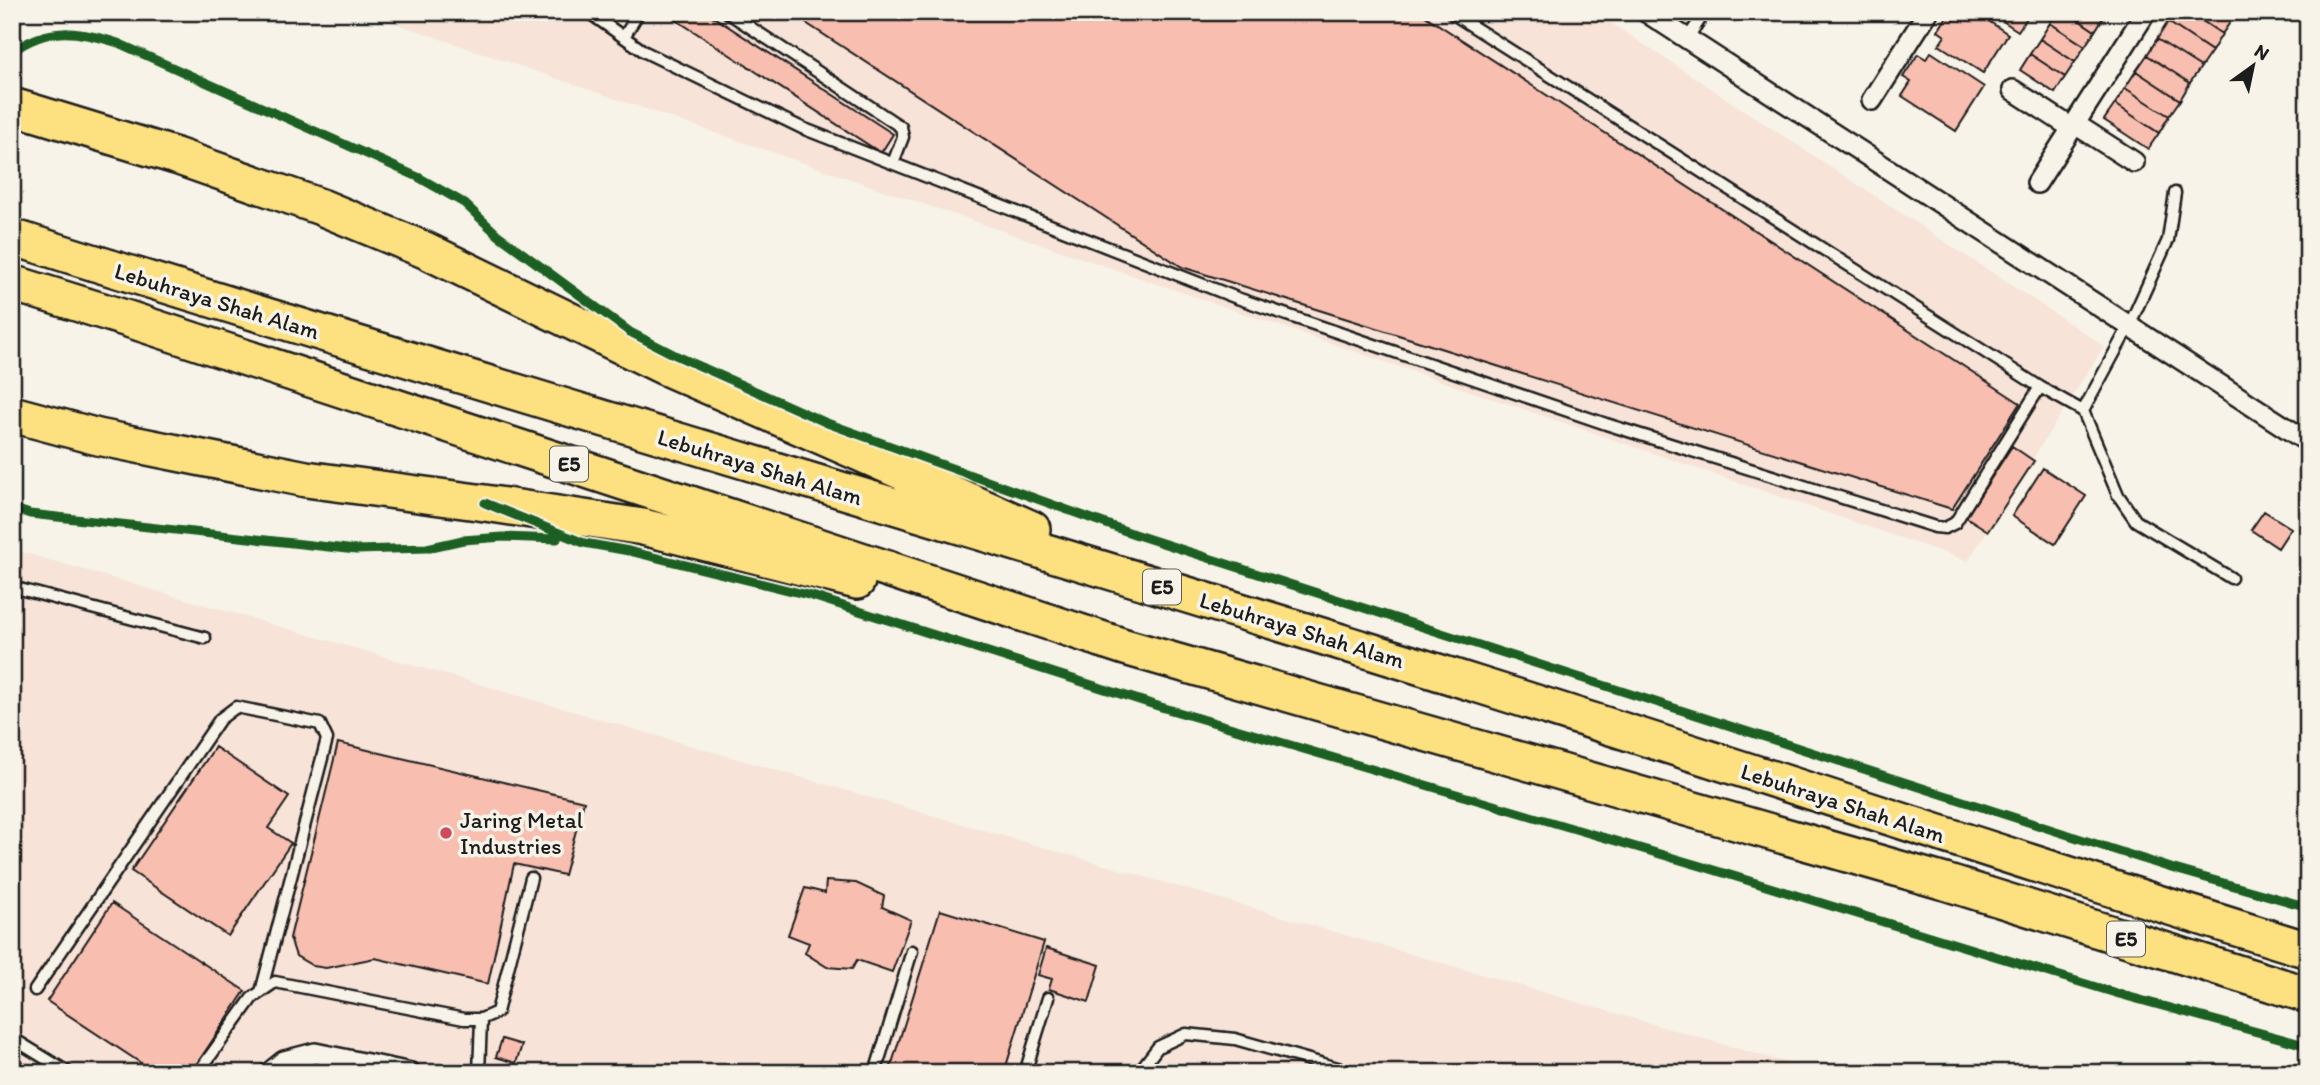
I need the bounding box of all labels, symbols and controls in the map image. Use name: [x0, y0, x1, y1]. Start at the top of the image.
north arrow: [2218, 32, 2288, 102]
text: N: [2250, 39, 2274, 65]
street label: Lebuhraya Shah Alam: [111, 256, 323, 346]
street label: Lebuhraya Shah Alam: [654, 422, 866, 512]
road number: E5: [550, 447, 588, 482]
road number: E5: [1143, 570, 1181, 604]
street label: Lebuhraya Shah Alam: [1196, 585, 1408, 675]
street label: Lebuhraya Shah Alam: [1737, 757, 1949, 849]
place label: Jaring Metal Industries: [460, 806, 584, 860]
marker: Jaring Metal Industries: [438, 825, 454, 841]
road number: E5: [2107, 922, 2145, 956]

